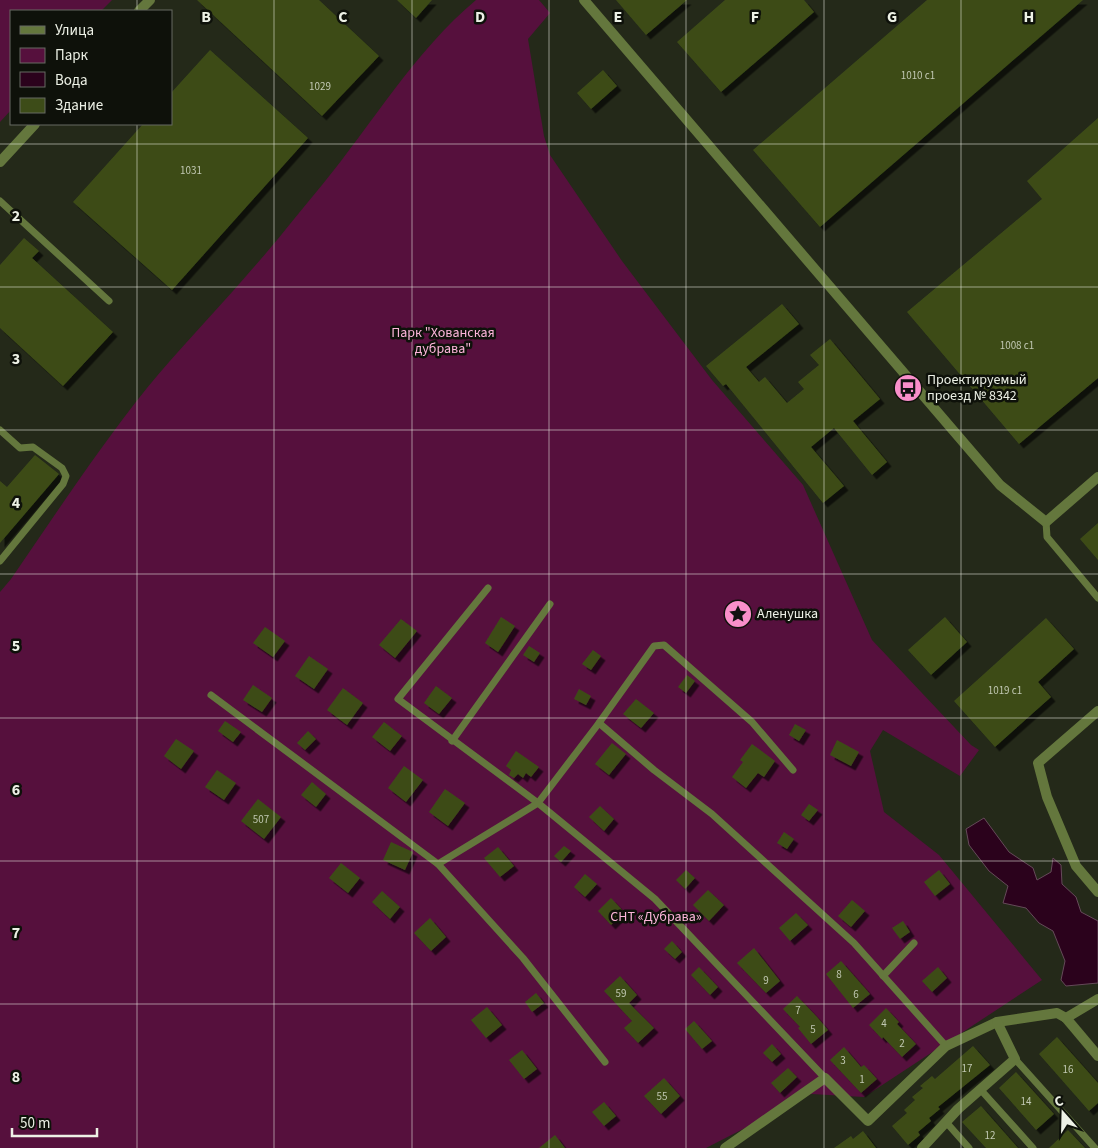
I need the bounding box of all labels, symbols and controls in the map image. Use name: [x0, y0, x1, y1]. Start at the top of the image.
text: B: [201, 6, 211, 28]
text: C: [338, 6, 348, 28]
text: D: [475, 6, 485, 28]
text: E: [614, 6, 622, 28]
text: F: [751, 6, 759, 28]
text: G: [887, 6, 897, 28]
text: H: [1024, 6, 1034, 28]
legend: [10, 10, 172, 125]
text: Улица: [55, 20, 94, 41]
text: Парк: [55, 45, 89, 66]
house number: 1010 с1: [901, 68, 935, 83]
text: Вода: [55, 70, 88, 91]
house number: 1029: [309, 79, 331, 94]
text: Здание: [55, 95, 103, 116]
house number: 1031: [180, 163, 202, 178]
text: 2: [12, 205, 20, 227]
park label: Парк "Хованская дубрава": [391, 323, 495, 359]
house number: 1008 с1: [1000, 338, 1034, 353]
text: 3: [12, 348, 20, 370]
place label: Проектируемый проезд № 8342: [927, 370, 1027, 406]
bus stop icon: Проектируемый проезд № 8342: [893, 373, 923, 403]
text: 4: [12, 492, 21, 514]
place icon: Аленушка: [723, 599, 753, 629]
place label: Аленушка: [757, 604, 818, 624]
text: 5: [12, 635, 20, 657]
house number: 1019 с1: [988, 683, 1022, 698]
text: 6: [12, 779, 20, 801]
house number: 507: [253, 812, 269, 827]
park label: СНТ «Дубрава»: [610, 907, 702, 927]
text: 7: [12, 922, 20, 944]
house number: 8: [836, 967, 842, 982]
house number: 9: [763, 973, 769, 988]
house number: 59: [616, 986, 626, 1001]
house number: 6: [853, 987, 859, 1002]
house number: 7: [795, 1003, 801, 1018]
house number: 4: [881, 1016, 887, 1031]
house number: 5: [810, 1022, 816, 1037]
house number: 2: [899, 1036, 905, 1051]
house number: 3: [840, 1053, 846, 1068]
house number: 17: [962, 1061, 972, 1076]
house number: 16: [1063, 1062, 1074, 1077]
text: 8: [12, 1066, 20, 1088]
house number: 1: [859, 1072, 865, 1087]
north arrow: [1038, 1088, 1088, 1138]
house number: 55: [657, 1089, 667, 1104]
text: С: [1052, 1091, 1066, 1113]
house number: 14: [1021, 1094, 1032, 1109]
scale bar: [12, 1106, 98, 1138]
text: 50 m: [20, 1113, 50, 1134]
house number: 12: [985, 1128, 995, 1143]

